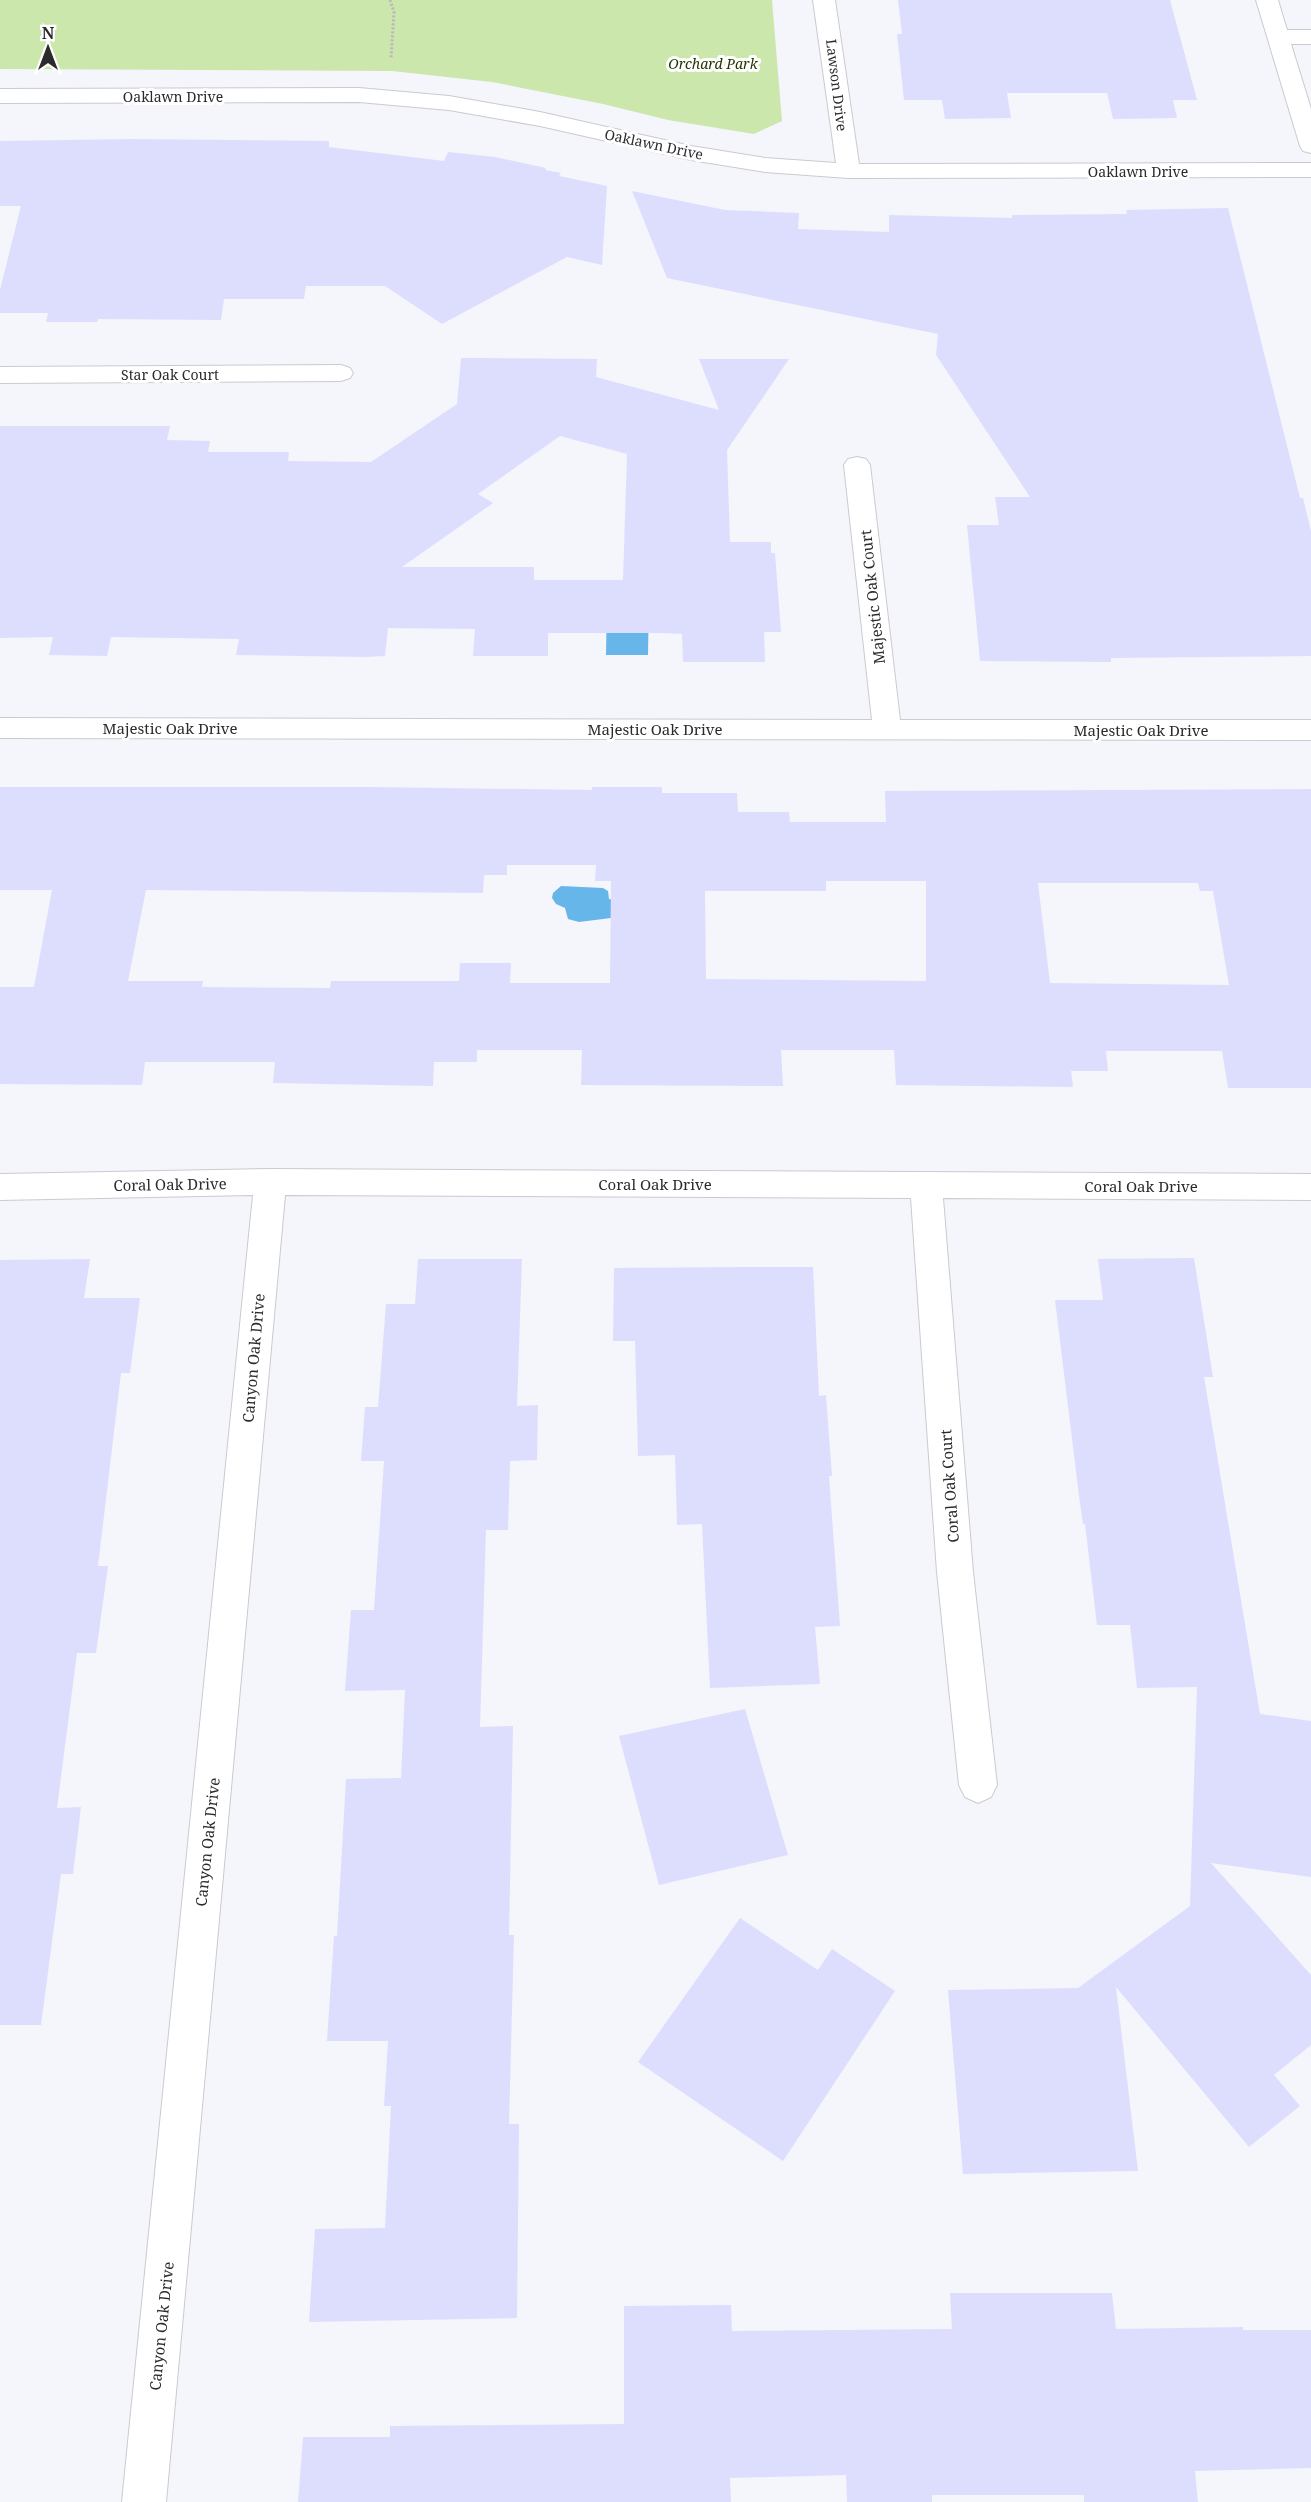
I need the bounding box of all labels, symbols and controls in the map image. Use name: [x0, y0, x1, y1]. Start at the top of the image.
north arrow: [18, 18, 78, 78]
text: N: [42, 22, 55, 44]
street label: Lawson Drive: [822, 38, 852, 132]
park label: Orchard Park: [668, 54, 759, 73]
street label: Oaklawn Drive: [123, 87, 223, 106]
street label: Oaklawn Drive: [603, 124, 705, 164]
street label: Oaklawn Drive: [1088, 162, 1188, 181]
street label: Star Oak Court: [121, 365, 219, 384]
street label: Majestic Oak Court: [855, 529, 889, 665]
street label: Majestic Oak Drive: [103, 718, 237, 738]
street label: Majestic Oak Drive: [588, 719, 722, 739]
street label: Majestic Oak Drive: [1074, 720, 1208, 740]
street label: Coral Oak Drive: [113, 1173, 227, 1195]
street label: Coral Oak Drive: [598, 1174, 712, 1194]
street label: Coral Oak Drive: [1084, 1176, 1198, 1196]
street label: Canyon Oak Drive: [237, 1293, 269, 1423]
street label: Coral Oak Court: [935, 1429, 963, 1543]
street label: Canyon Oak Drive: [190, 1777, 224, 1907]
street label: Canyon Oak Drive: [144, 2261, 178, 2391]

